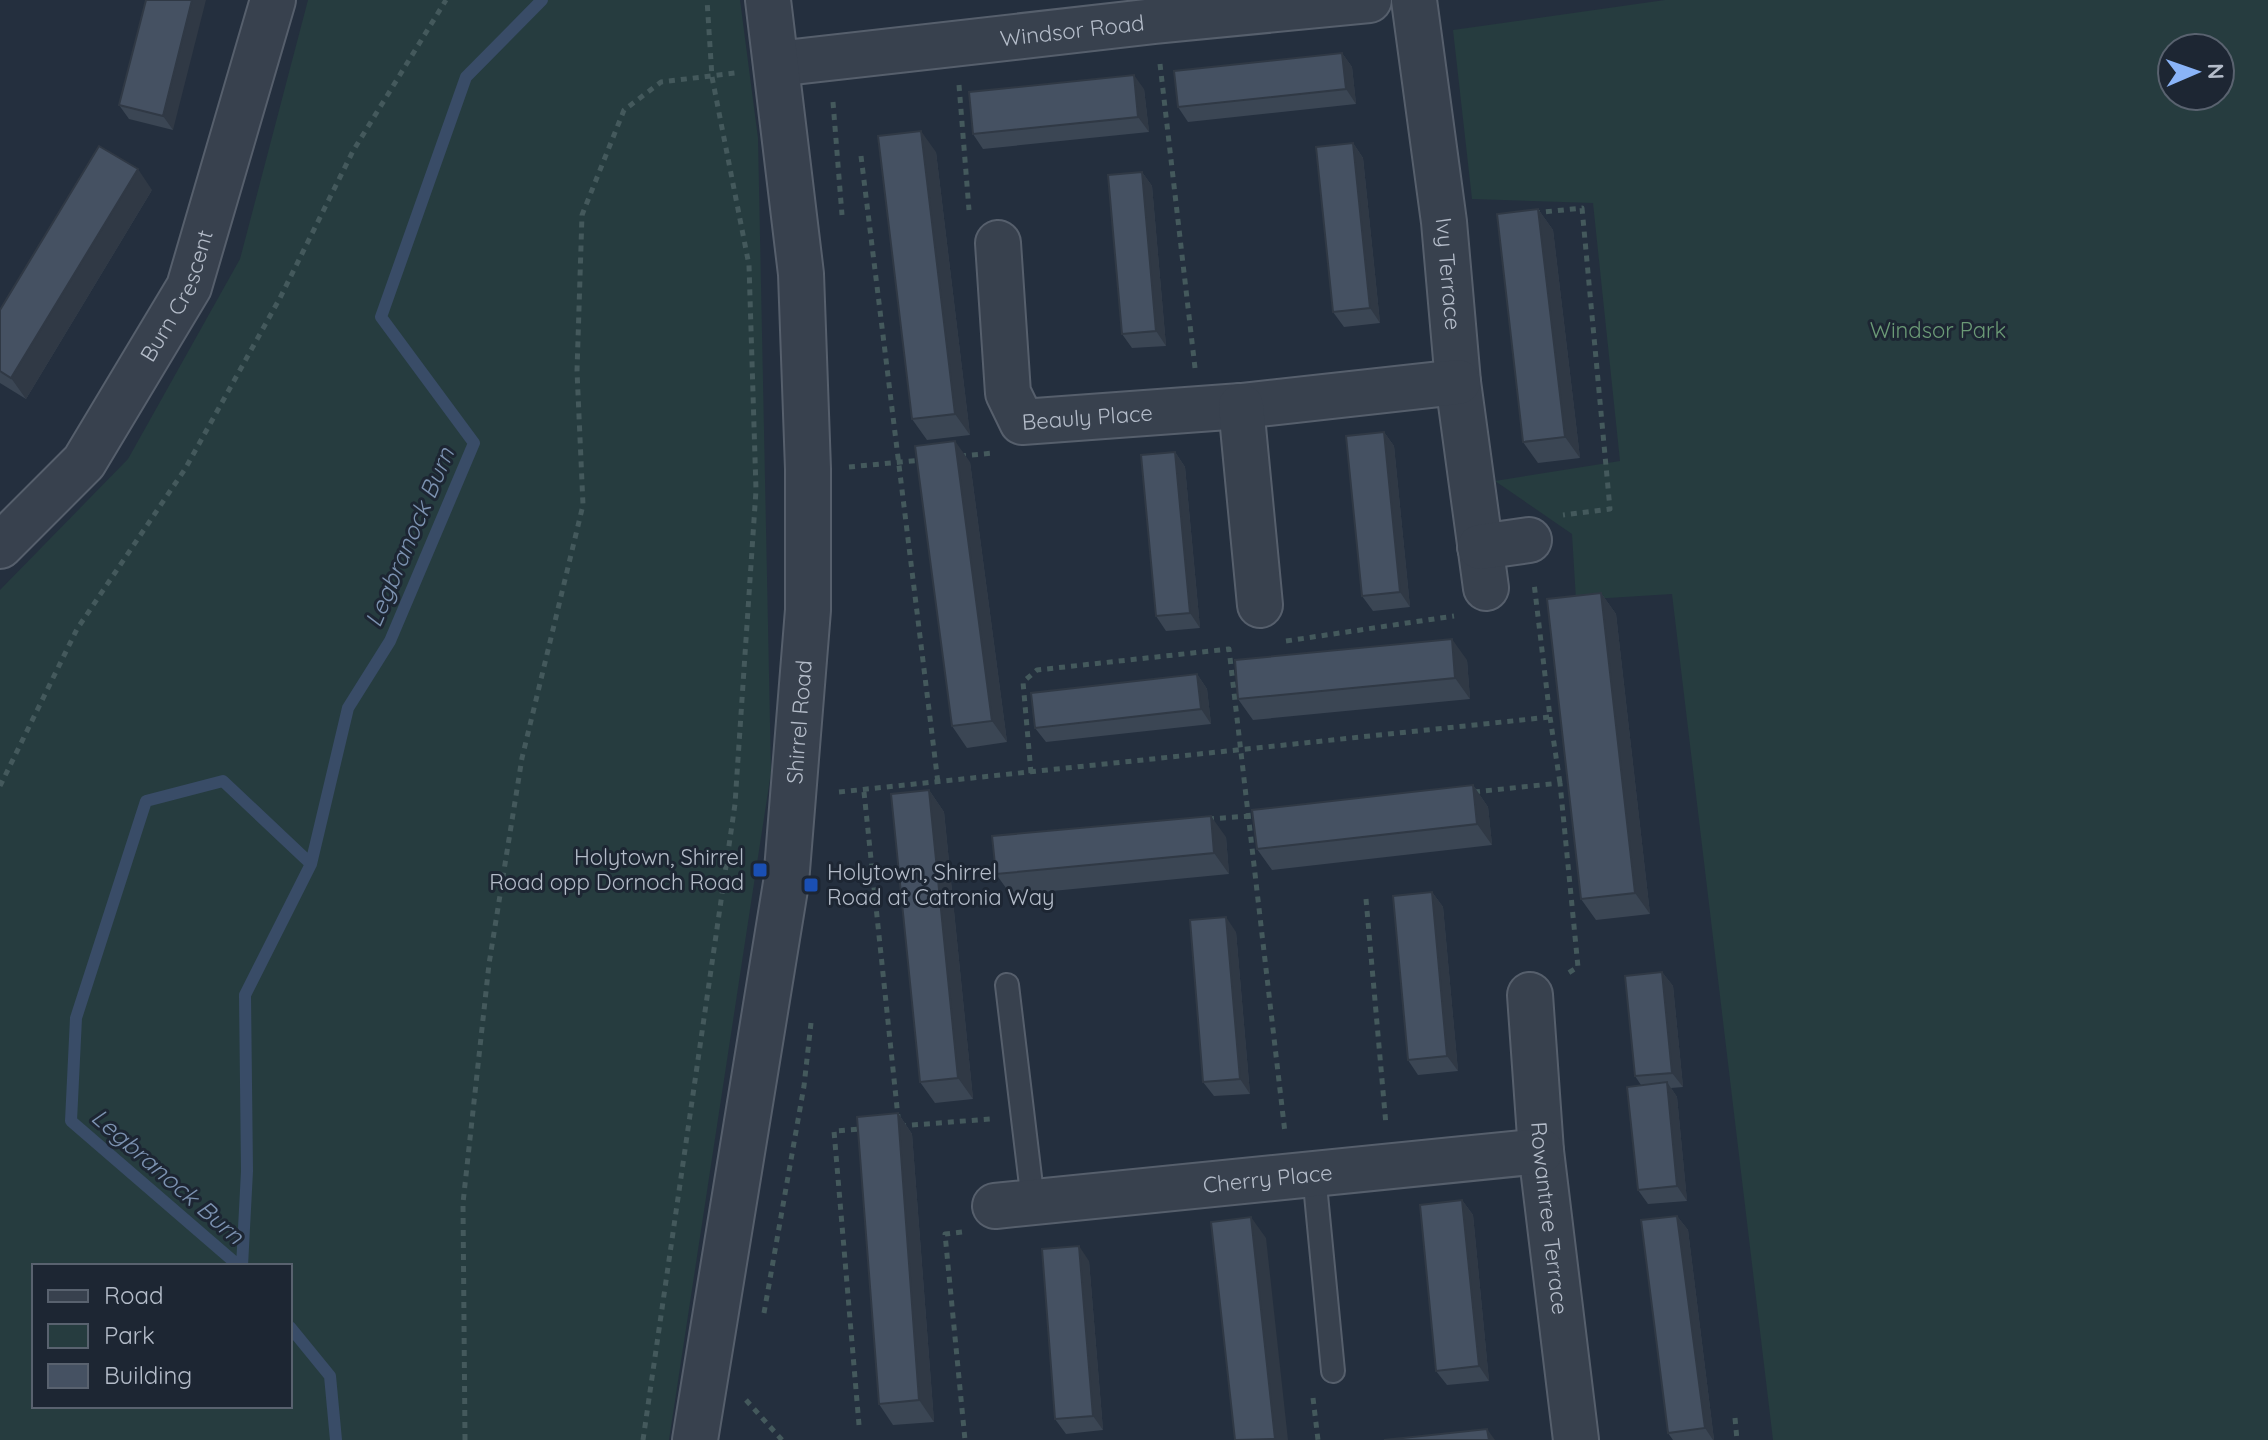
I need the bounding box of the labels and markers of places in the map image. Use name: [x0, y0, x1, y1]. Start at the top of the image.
place label: Holytown, Shirrel Road opp Dornoch Road: [489, 843, 744, 896]
place label: Holytown, Shirrel Road at Catronia Way: [827, 858, 1054, 911]
marker: Holytown, Shirrel Road opp Dornoch Road: [751, 861, 769, 879]
marker: Holytown, Shirrel Road at Catronia Way: [802, 876, 820, 894]

